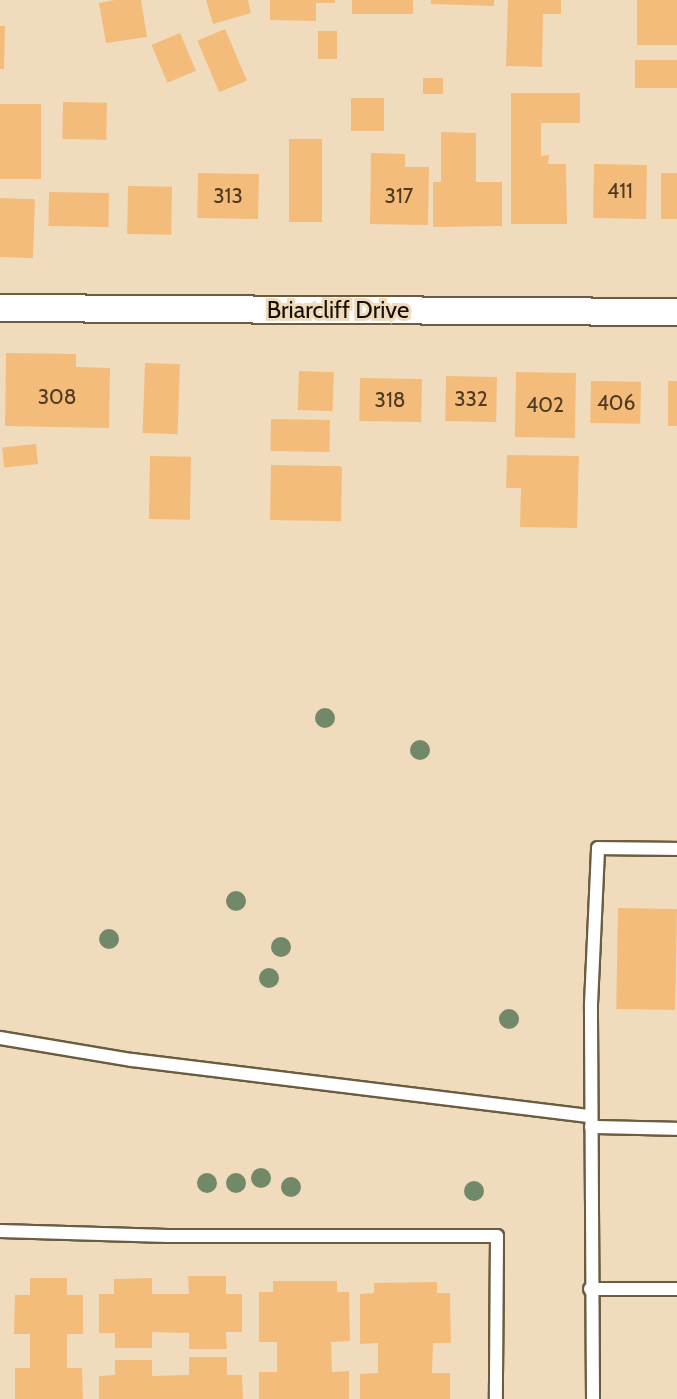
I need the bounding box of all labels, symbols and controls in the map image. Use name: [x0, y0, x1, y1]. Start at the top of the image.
house number: 411: [607, 178, 633, 204]
house number: 313: [213, 183, 243, 209]
house number: 317: [385, 183, 413, 209]
street label: Briarcliff Drive: [267, 296, 409, 324]
house number: 308: [38, 384, 76, 410]
house number: 332: [454, 386, 488, 412]
house number: 318: [375, 387, 405, 413]
house number: 406: [597, 390, 635, 416]
house number: 402: [526, 392, 564, 418]

